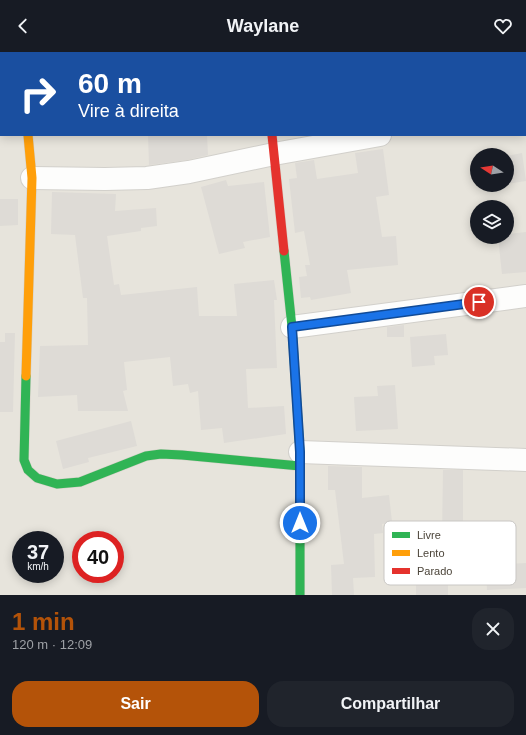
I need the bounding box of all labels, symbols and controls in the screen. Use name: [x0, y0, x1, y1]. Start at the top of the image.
icon: back: [12, 15, 34, 37]
icon: heart: [492, 15, 514, 37]
text: Waylane: [227, 16, 299, 36]
icon: right: [12, 68, 64, 120]
text: 60 m: [78, 68, 142, 99]
text: Vire à direita: [78, 101, 179, 121]
north arrow: [470, 148, 514, 192]
map controls: [470, 148, 514, 244]
button: layers: [470, 200, 514, 244]
pin: [462, 285, 496, 319]
icon: arrive: [468, 291, 490, 313]
position arrow: [279, 502, 321, 544]
legend: [384, 521, 516, 585]
text: Livre: [417, 529, 441, 541]
speed limit sign: 40: [72, 531, 124, 583]
text: 37: [27, 541, 49, 563]
text: Lento: [417, 547, 445, 559]
text: km/h: [27, 561, 49, 572]
text: Parado: [417, 565, 452, 577]
text: 1 min: [12, 608, 75, 635]
button: close: [472, 608, 514, 650]
text: 120 m · 12:09: [12, 637, 92, 652]
button: Sair: [12, 681, 259, 727]
button: Compartilhar: [267, 681, 514, 727]

